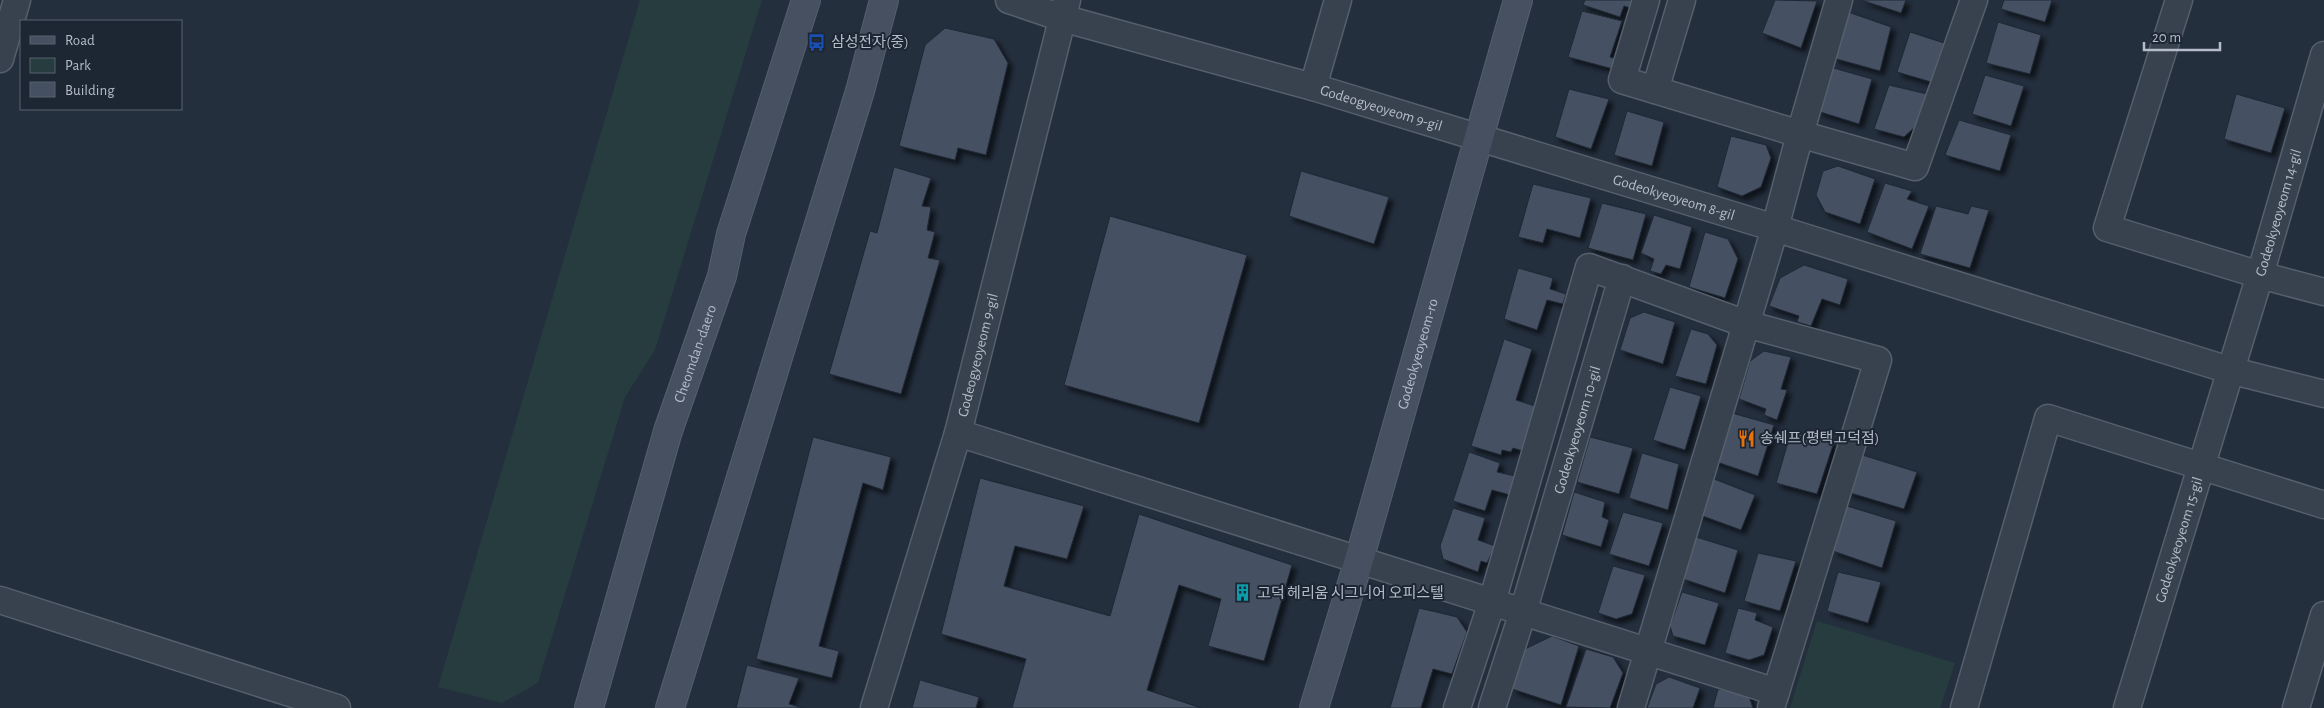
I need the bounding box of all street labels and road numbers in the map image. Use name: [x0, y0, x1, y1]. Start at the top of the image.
street label: Godeogyeoyeom 9-gil: [1318, 82, 1444, 134]
street label: Godeokyeoyeom 14-gil: [2253, 147, 2304, 278]
street label: Godeokyeoyeom 8-gil: [1611, 172, 1737, 223]
street label: Godeogyeoyeom 9-gil: [955, 292, 1000, 418]
street label: Godeokyeoyeom-ro: [1395, 297, 1440, 411]
street label: Cheomdan-daero: [671, 303, 719, 404]
street label: Godeokyeoyeom 10-gil: [1551, 364, 1603, 495]
street label: Godeokyeoyeom 15-gil: [2152, 475, 2205, 605]

